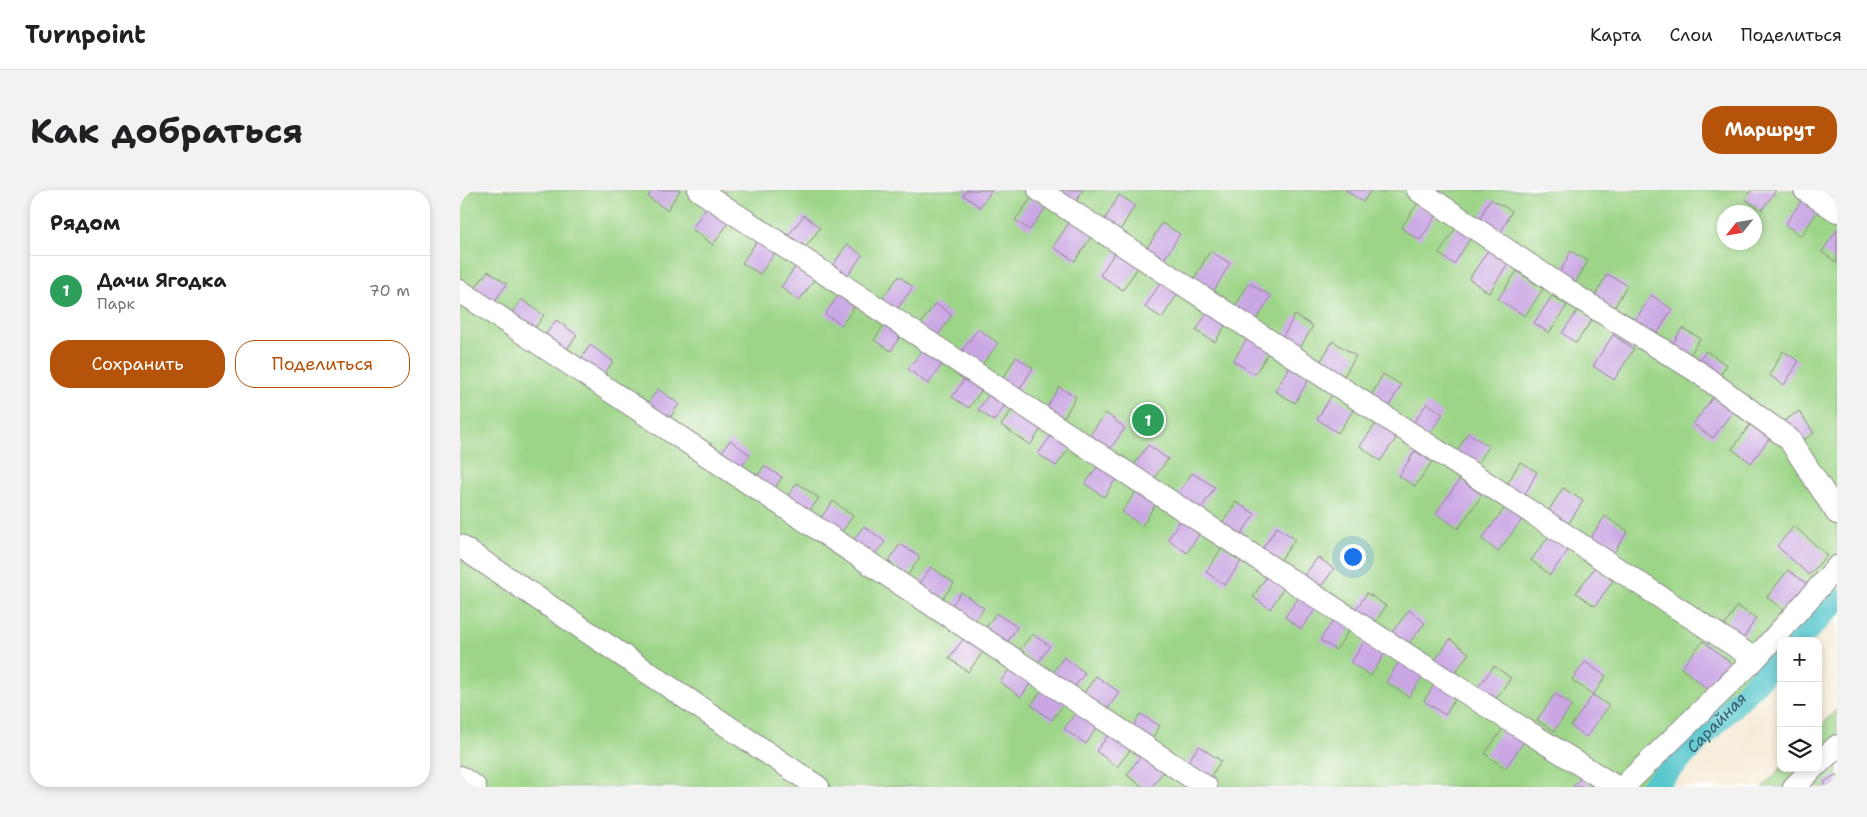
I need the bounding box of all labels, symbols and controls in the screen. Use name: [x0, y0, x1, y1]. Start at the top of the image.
text: Turnpoint: [25, 19, 146, 51]
text: Карта: [1590, 23, 1641, 47]
text: Слои: [1669, 23, 1713, 47]
text: Поделиться: [1741, 23, 1842, 47]
button: Маршрут: [1702, 106, 1837, 154]
text: Как добраться: [30, 107, 303, 154]
north arrow: [1717, 205, 1762, 250]
text: Рядом: [50, 209, 120, 237]
text: Дачи Ягодка: [97, 268, 226, 293]
text: 1: [62, 280, 70, 301]
text: 70 m: [369, 280, 410, 301]
text: Парк: [97, 293, 135, 314]
button: Сохранить: [50, 340, 225, 388]
button: Поделиться: [235, 340, 410, 388]
pin: 1: [1132, 401, 1164, 439]
your location: [1340, 544, 1366, 570]
map controls: [1777, 637, 1822, 772]
button: +: [1777, 637, 1822, 682]
button: −: [1777, 682, 1822, 727]
water label: Сарайная: [1682, 688, 1751, 757]
button: layers: [1777, 727, 1822, 772]

